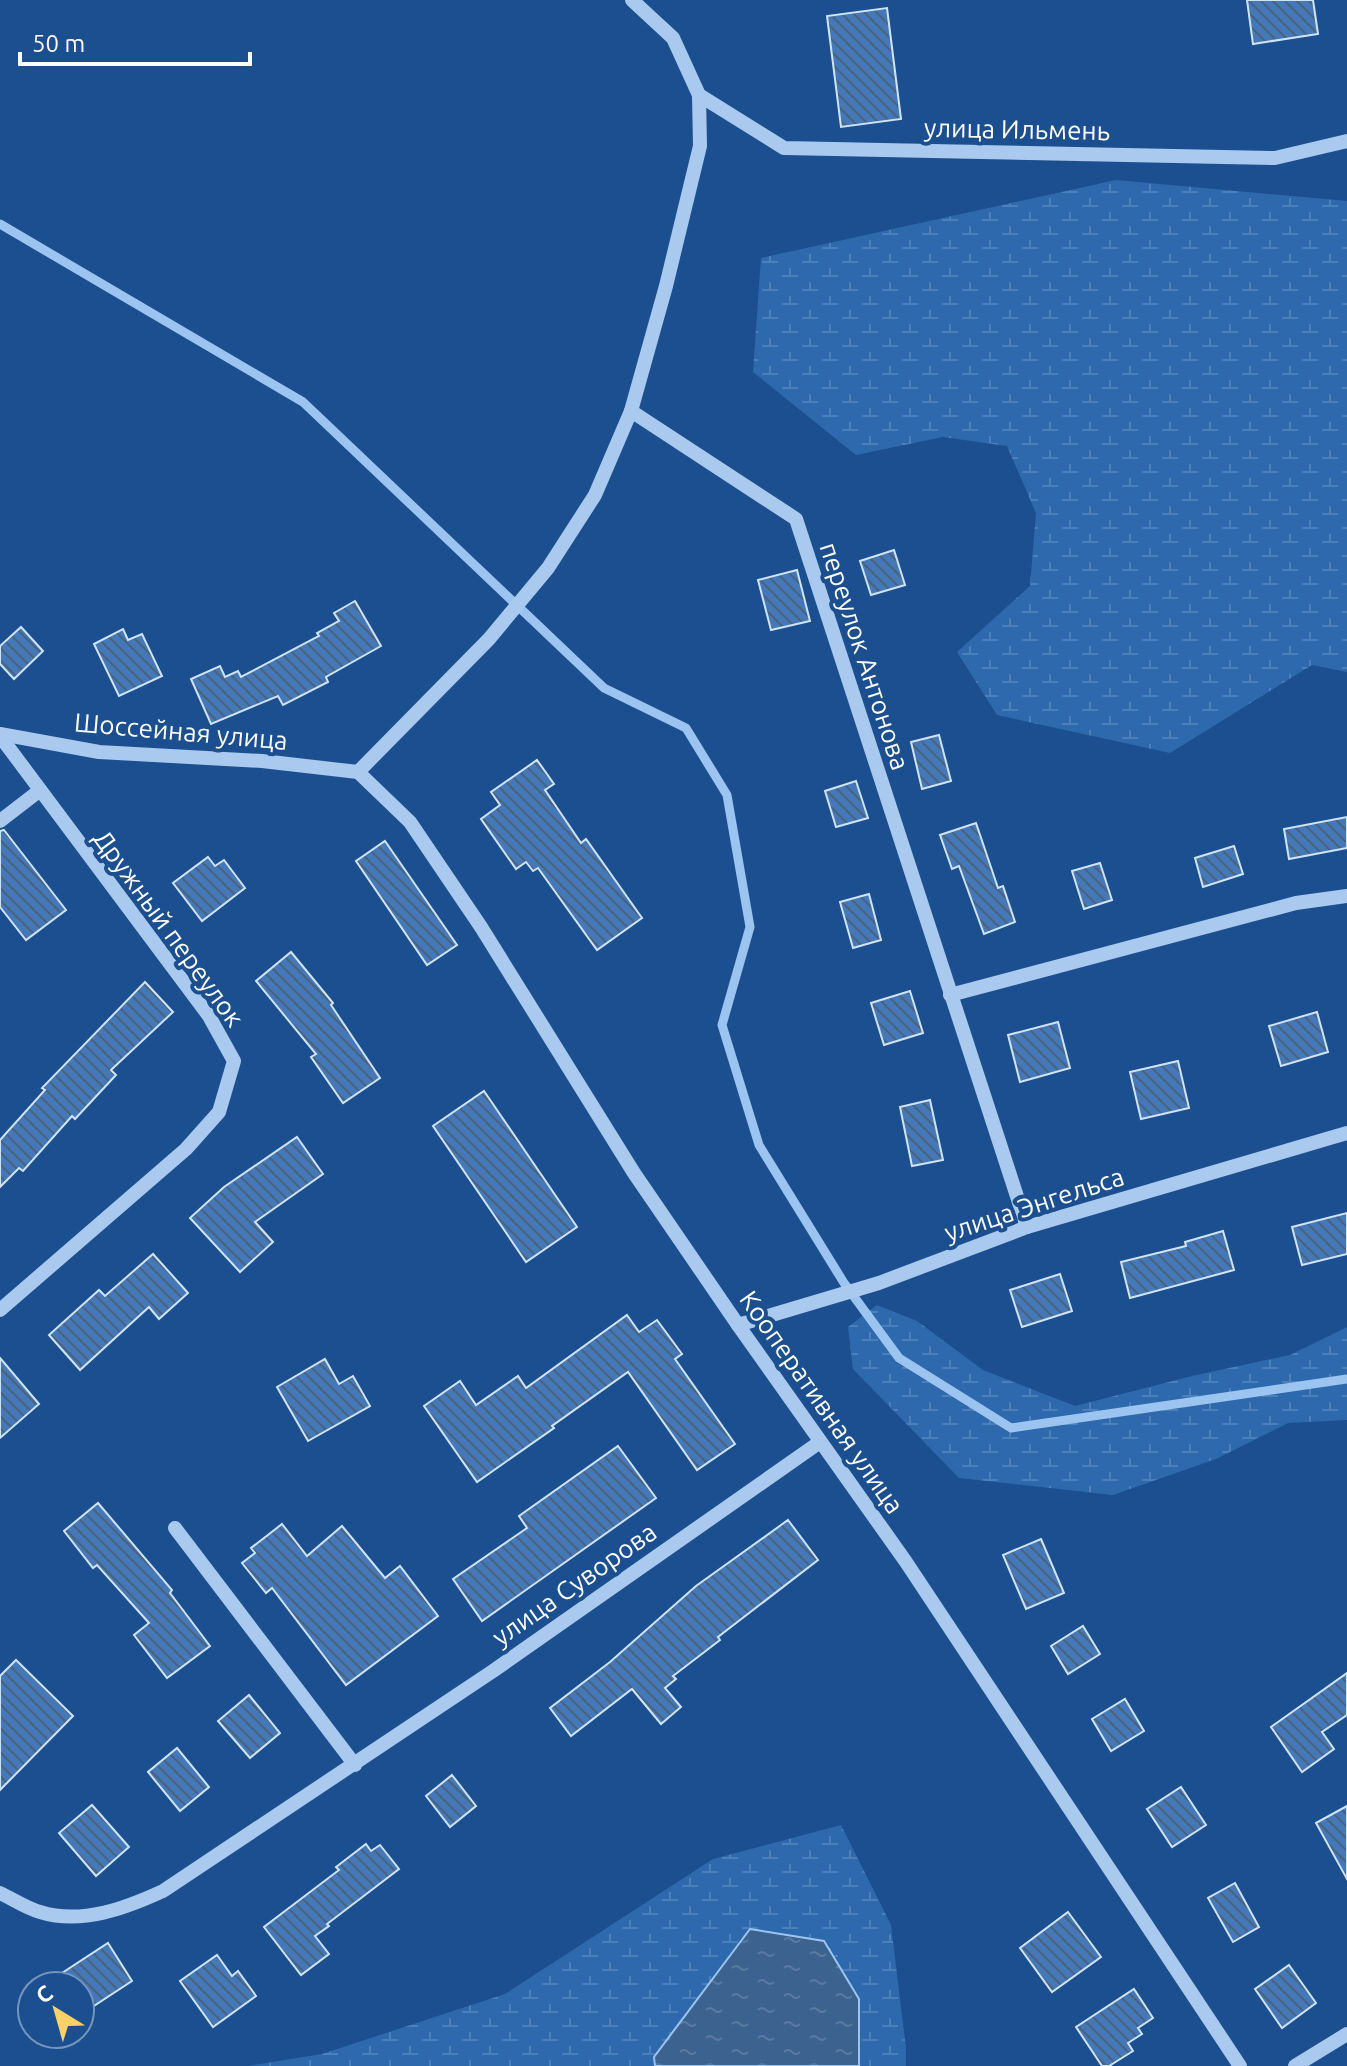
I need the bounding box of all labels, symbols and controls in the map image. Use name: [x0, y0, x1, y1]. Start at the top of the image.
scale bar: [20, 16, 250, 66]
text: 50 m: [32, 30, 85, 57]
street label: улица Ильмень: [924, 113, 1110, 145]
street label: переулок Антонова: [814, 539, 916, 773]
street label: Шоссейная улица: [73, 707, 289, 755]
street label: Дружный переулок: [88, 824, 250, 1032]
street label: улица Энгельса: [940, 1161, 1128, 1247]
street label: Кооперативная улица: [734, 1285, 910, 1519]
street label: улица Суворова: [487, 1517, 661, 1651]
north arrow: [16, 1970, 96, 2050]
text: С: [31, 1979, 57, 2008]

